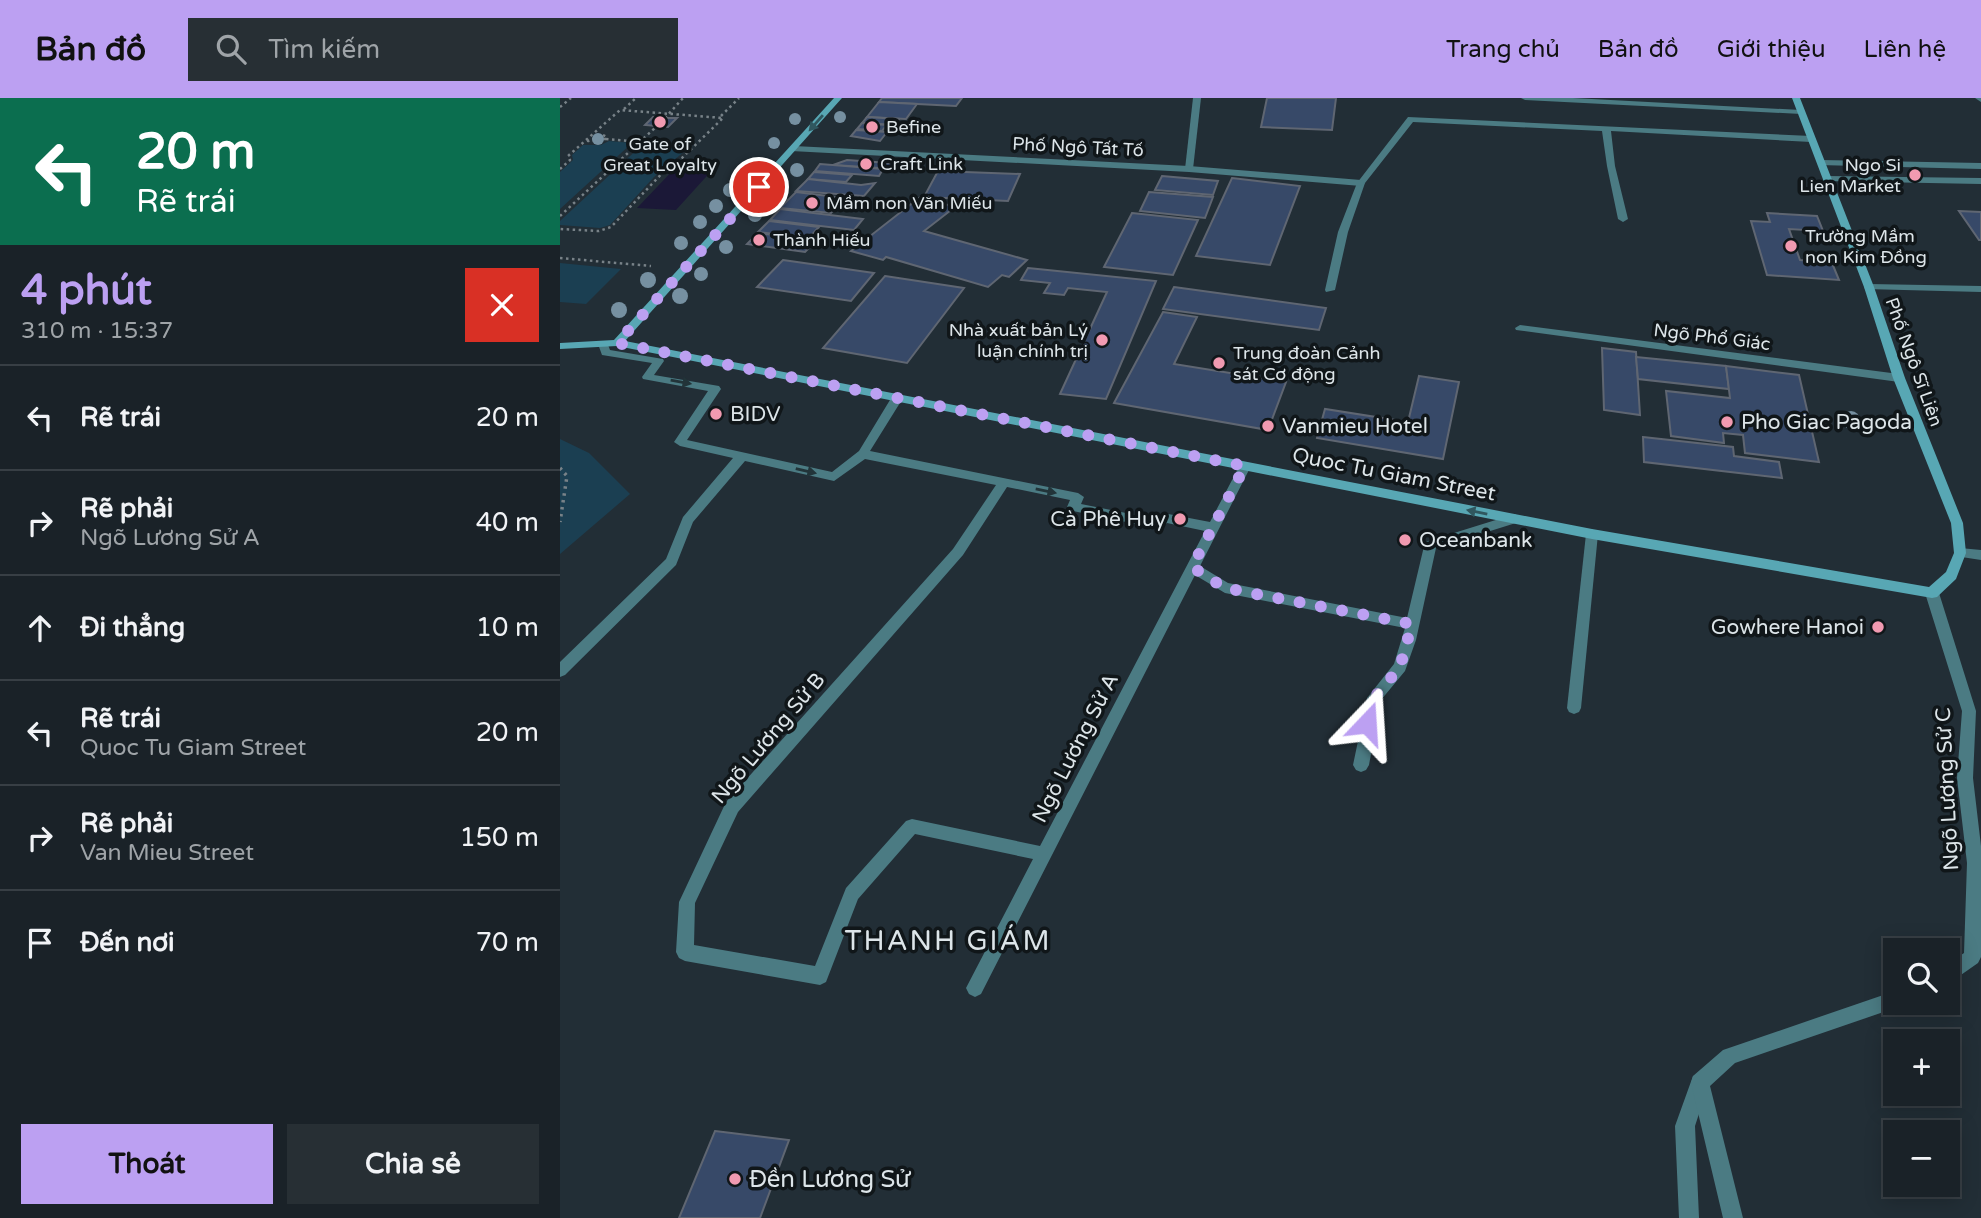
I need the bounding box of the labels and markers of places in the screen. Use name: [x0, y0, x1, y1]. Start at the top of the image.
marker: Gate of Great Loyalty: [652, 114, 668, 130]
place label: Befine: [886, 116, 941, 138]
marker: Befine: [864, 119, 880, 135]
place label: Gate of Great Loyalty: [603, 133, 717, 176]
place label: Craft Link: [880, 153, 963, 175]
place label: Ngo Si Lien Market: [1799, 154, 1901, 197]
marker: Craft Link: [858, 156, 874, 172]
pin: [729, 157, 789, 217]
marker: Ngo Si Lien Market: [1907, 167, 1923, 183]
place label: Mầm non Văn Miếu: [826, 192, 992, 214]
marker: Mầm non Văn Miếu: [804, 195, 820, 211]
place label: Trường Mầm non Kim Đồng: [1805, 225, 1927, 268]
place label: Thành Hiếu: [773, 229, 871, 251]
marker: Thành Hiếu: [751, 232, 767, 248]
marker: Trường Mầm non Kim Đồng: [1783, 238, 1799, 254]
place label: Nhà xuất bản Lý luận chính trị: [949, 319, 1088, 362]
marker: Nhà xuất bản Lý luận chính trị: [1094, 332, 1110, 348]
place label: Trung đoàn Cảnh sát Cơ động: [1233, 342, 1380, 385]
marker: Trung đoàn Cảnh sát Cơ động: [1211, 355, 1227, 371]
place label: BIDV: [730, 402, 781, 427]
marker: BIDV: [708, 406, 724, 422]
place label: Pho Giac Pagoda: [1741, 410, 1912, 435]
place label: Vanmieu Hotel: [1282, 414, 1428, 439]
marker: Pho Giac Pagoda: [1719, 414, 1735, 430]
marker: Vanmieu Hotel: [1260, 418, 1276, 434]
place label: Cà Phê Huy: [1050, 507, 1166, 532]
marker: Cà Phê Huy: [1172, 511, 1188, 527]
place label: Oceanbank: [1419, 528, 1533, 553]
marker: Oceanbank: [1397, 532, 1413, 548]
place label: Gowhere Hanoi: [1711, 615, 1864, 640]
marker: Gowhere Hanoi: [1870, 619, 1886, 635]
place label: Đền Lương Sử: [749, 1165, 912, 1194]
marker: Đền Lương Sử: [727, 1171, 743, 1187]

